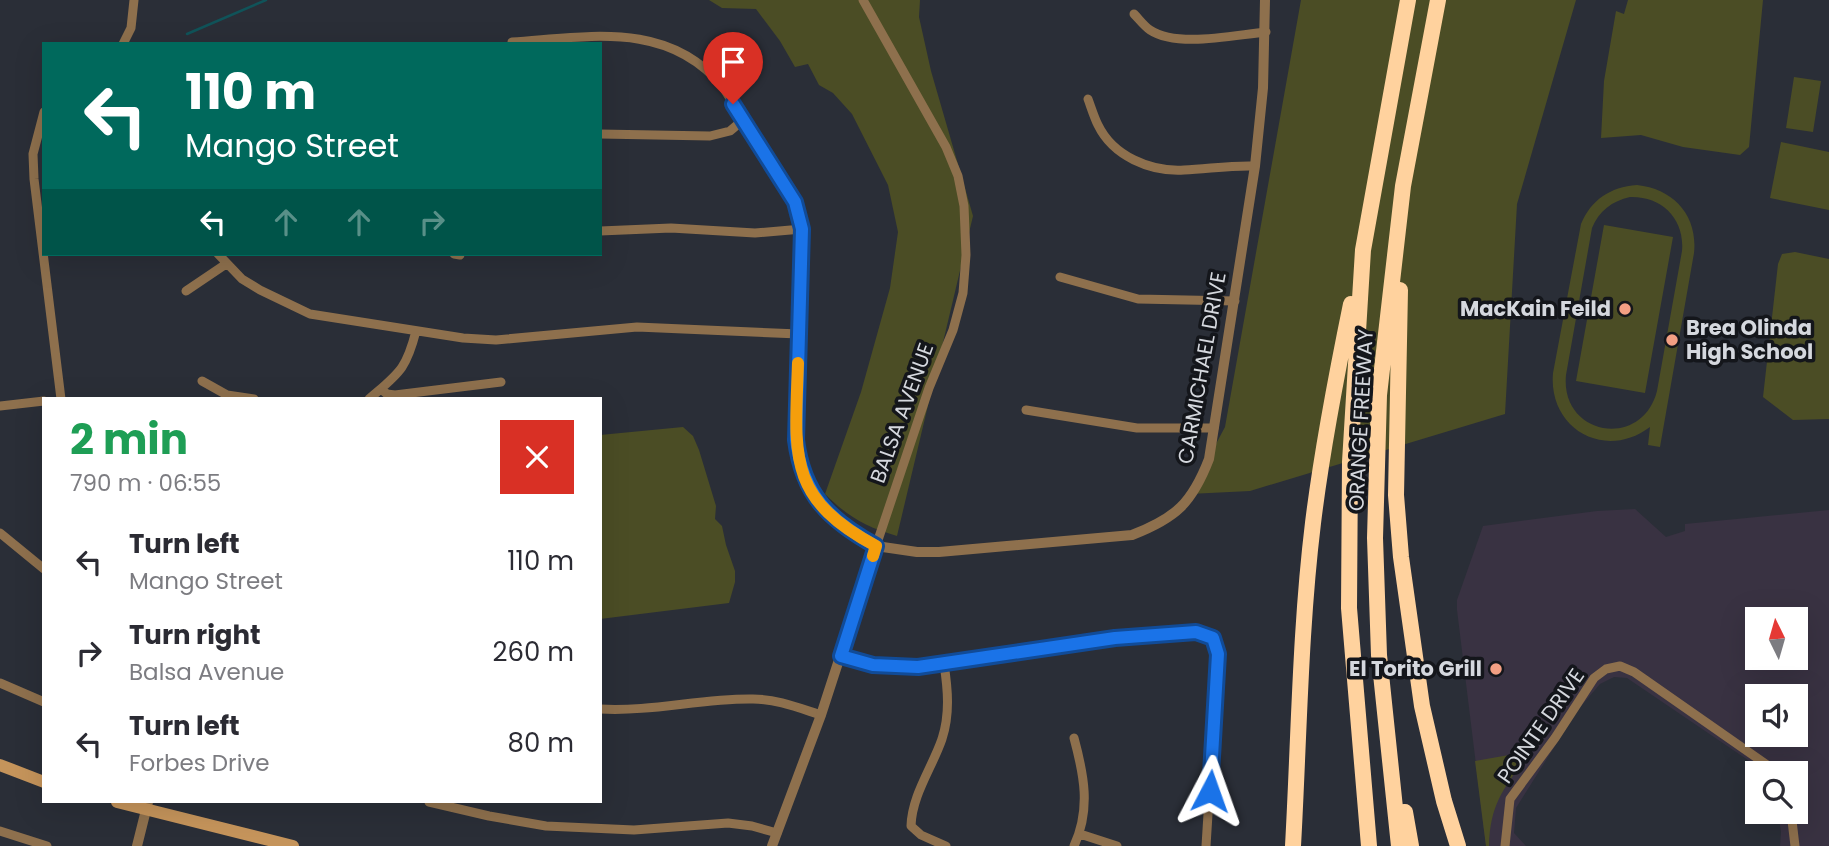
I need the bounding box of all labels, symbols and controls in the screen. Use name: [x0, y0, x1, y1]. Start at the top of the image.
pin: [703, 32, 763, 104]
icon: arrive: [714, 43, 752, 81]
text: 110 m: [185, 58, 316, 126]
icon: left: [70, 70, 161, 161]
text: Mango Street: [185, 123, 399, 168]
icon: left: [194, 203, 232, 241]
icon: ahead: [267, 203, 305, 241]
icon: ahead: [340, 203, 378, 241]
icon: right: [413, 203, 451, 241]
street label: CARMICHAEL DRIVE: [1170, 270, 1233, 466]
place label: MacKain Feild: [1460, 294, 1611, 323]
marker: MacKain Feild: [1617, 301, 1633, 317]
place label: Brea Olinda High School: [1686, 313, 1813, 366]
street label: ORANGE FREEWAY: [1341, 328, 1380, 512]
marker: Brea Olinda High School: [1664, 332, 1680, 348]
street label: BALSA AVENUE: [863, 339, 940, 487]
text: 2 min: [70, 410, 188, 469]
button: close: [500, 420, 574, 494]
text: 790 m · 06:55: [70, 467, 221, 499]
text: Turn left: [129, 526, 240, 562]
icon: left: [70, 543, 108, 581]
text: 110 m: [507, 543, 574, 579]
text: Mango Street: [129, 565, 283, 597]
north arrow: [1745, 607, 1808, 670]
map controls: [1745, 607, 1808, 824]
text: Turn right: [129, 617, 261, 653]
icon: right: [70, 634, 108, 672]
text: 260 m: [492, 634, 574, 670]
place label: El Torito Grill: [1349, 654, 1482, 683]
text: Balsa Avenue: [129, 656, 284, 688]
marker: El Torito Grill: [1488, 661, 1504, 677]
street label: POINTE DRIVE: [1490, 662, 1591, 789]
button: sound: [1745, 684, 1808, 747]
text: Turn left: [129, 708, 240, 744]
icon: left: [70, 725, 108, 763]
text: 80 m: [508, 725, 574, 761]
text: Forbes Drive: [129, 747, 270, 779]
position arrow: [1173, 754, 1247, 828]
button: search: [1745, 761, 1808, 824]

